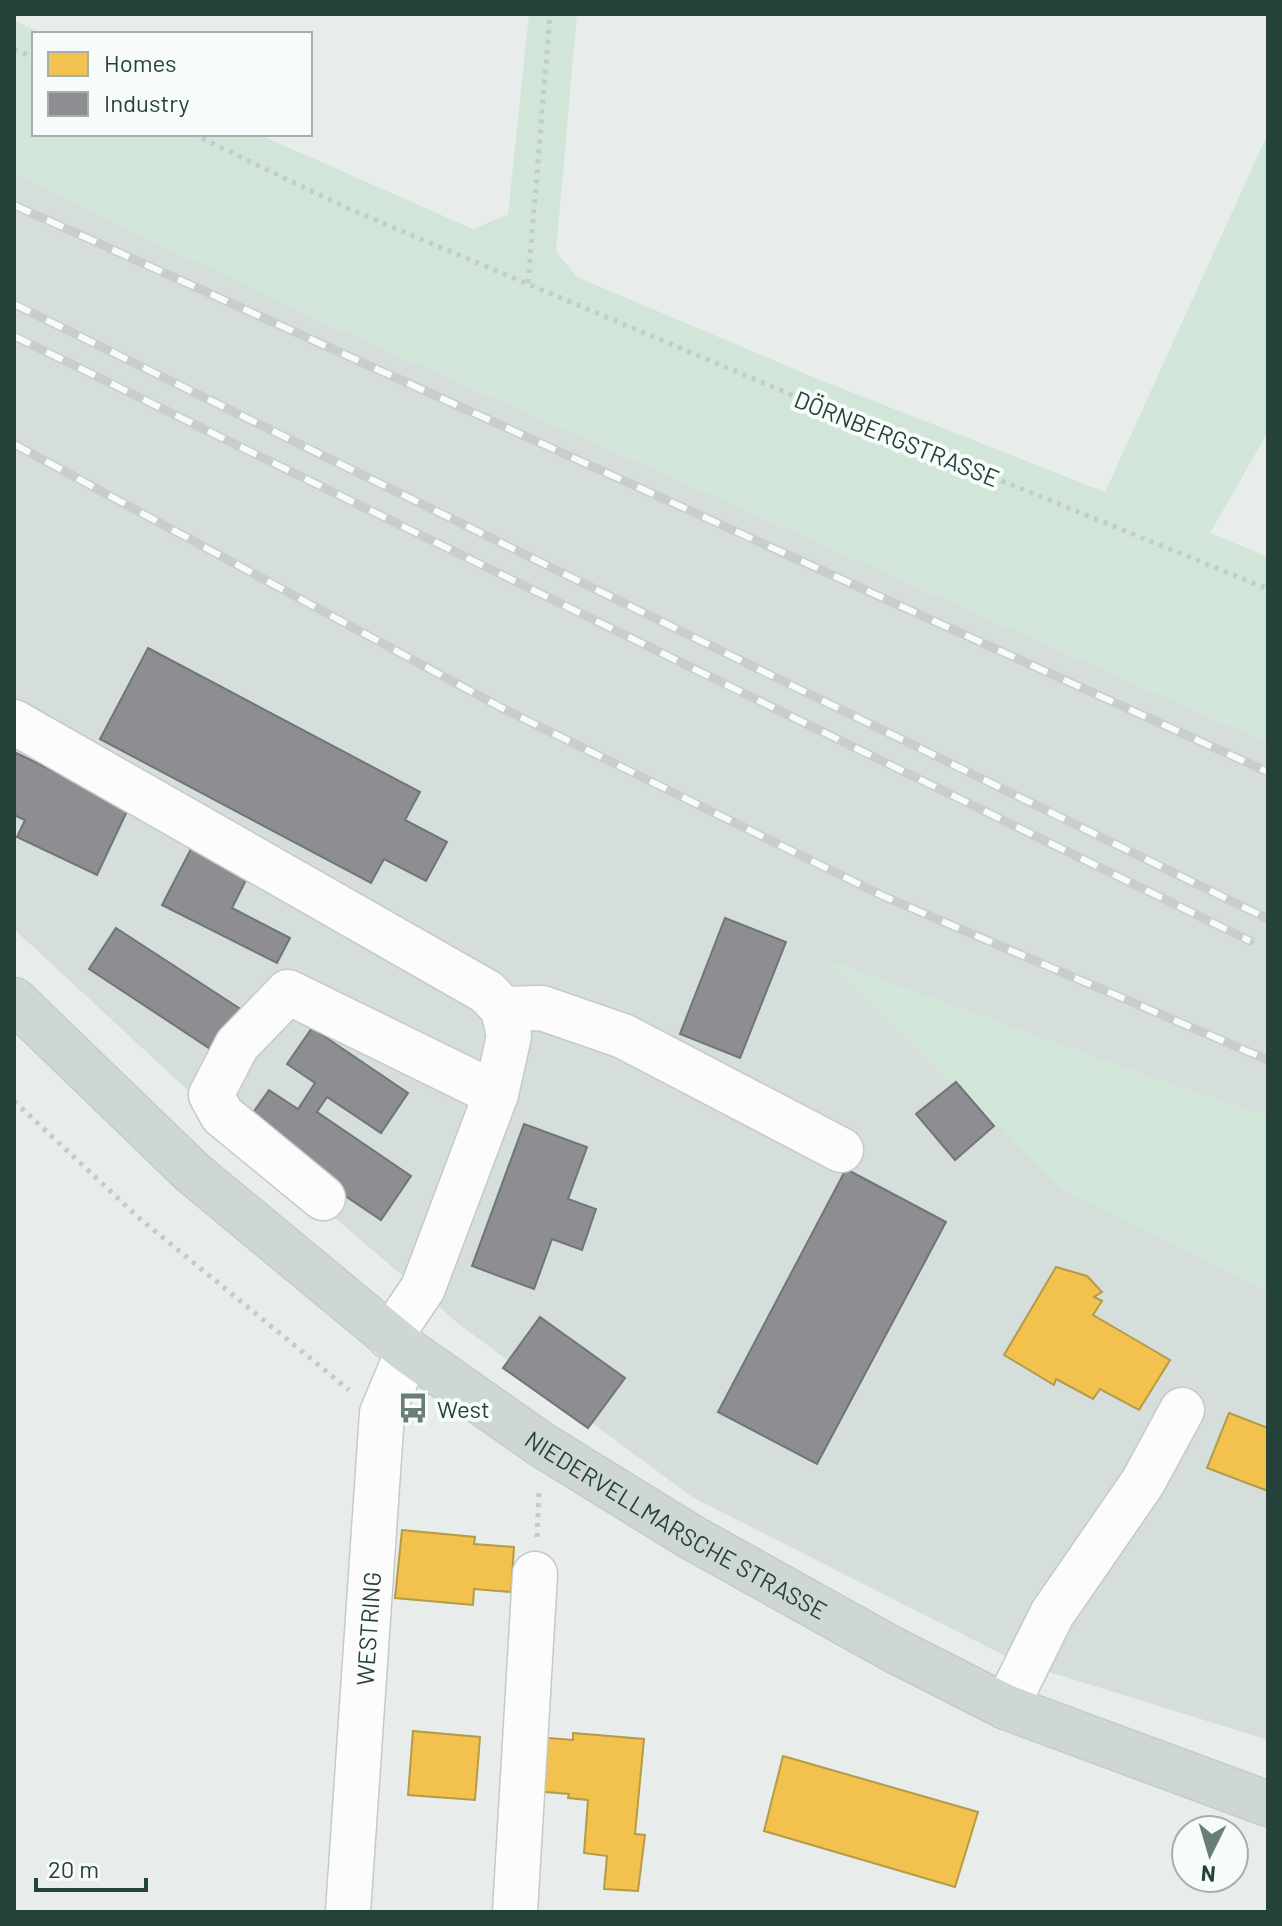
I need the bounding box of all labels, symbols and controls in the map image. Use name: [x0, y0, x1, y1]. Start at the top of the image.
legend: [32, 32, 312, 136]
text: Homes: [104, 48, 177, 77]
text: Industry: [104, 88, 190, 117]
street label: DÖRNBERGSTRASSE: [790, 384, 1004, 492]
bus stop icon: West: [396, 1391, 430, 1425]
place label: West: [437, 1394, 490, 1423]
street label: NIEDERVELLMARSCHE STRASSE: [520, 1424, 833, 1625]
street label: WESTRING: [349, 1571, 386, 1687]
north arrow: [1170, 1814, 1250, 1894]
scale bar: [36, 1842, 146, 1892]
text: 20 m: [48, 1854, 99, 1883]
text: N: [1200, 1861, 1217, 1889]

